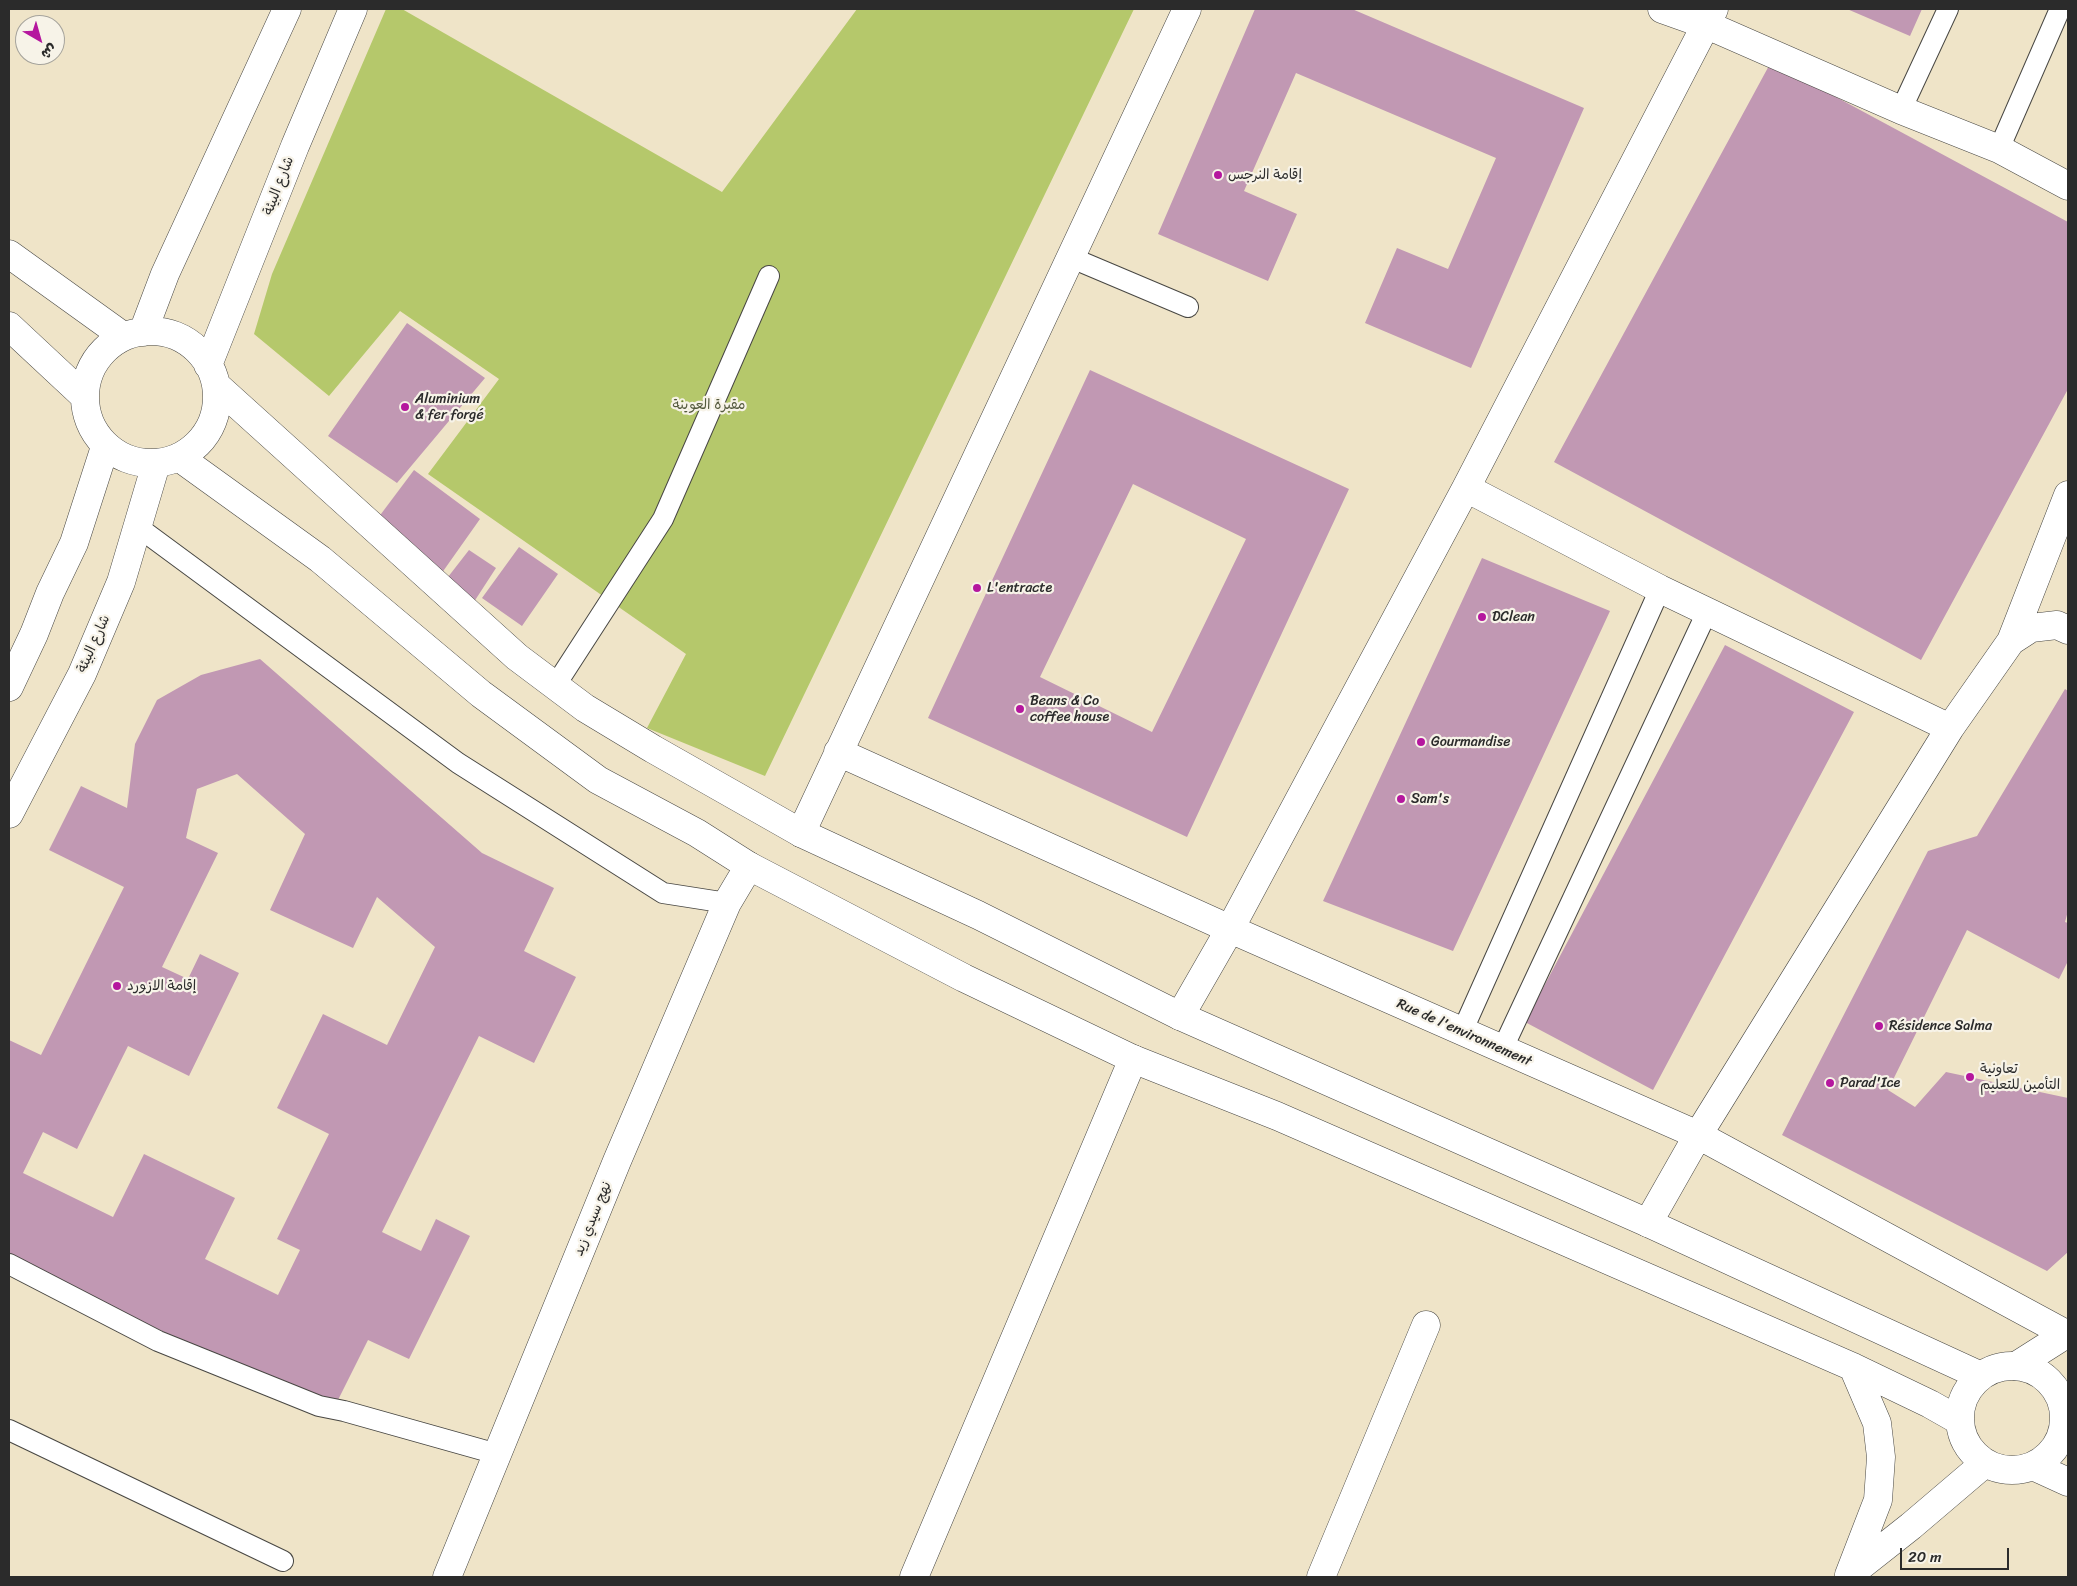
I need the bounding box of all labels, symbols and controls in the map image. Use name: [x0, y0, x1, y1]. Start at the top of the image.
north arrow: [15, 15, 65, 65]
text: ش: [35, 37, 63, 66]
street label: شارع البيئة: [260, 154, 298, 218]
place label: إقامة النرجس: [1228, 167, 1302, 183]
marker: إقامة النرجس: [1212, 169, 1224, 181]
place label: Aluminium & fer forgé: [415, 391, 484, 424]
park label: مقبرة العوينة: [673, 397, 745, 413]
marker: Aluminium & fer forgé: [399, 401, 411, 413]
place label: L'entracte: [987, 580, 1052, 596]
marker: L'entracte: [971, 582, 983, 594]
place label: DClean: [1492, 609, 1535, 625]
marker: DClean: [1476, 611, 1488, 623]
street label: شارع البيئة: [74, 613, 114, 675]
place label: Beans & Co coffee house: [1030, 693, 1109, 726]
marker: Beans & Co coffee house: [1014, 703, 1026, 715]
place label: Gourmandise: [1431, 734, 1510, 750]
marker: Gourmandise: [1415, 736, 1427, 748]
place label: Sam's: [1411, 791, 1449, 807]
marker: Sam's: [1395, 793, 1407, 805]
place label: إقامة الازورد: [127, 978, 196, 994]
marker: إقامة الازورد: [111, 980, 123, 992]
street label: Rue de l'environnement: [1394, 996, 1534, 1070]
place label: Résidence Salma: [1889, 1018, 1992, 1034]
marker: Résidence Salma: [1873, 1020, 1885, 1032]
place label: تعاونية التأمين للتعليم: [1980, 1061, 2060, 1094]
marker: تعاونية التأمين للتعليم: [1964, 1071, 1976, 1083]
place label: Parad'Ice: [1840, 1075, 1900, 1091]
marker: Parad'Ice: [1824, 1077, 1836, 1089]
street label: نهج سيدي زيد: [570, 1179, 616, 1259]
scale bar: [1902, 1538, 2011, 1570]
text: 20 m: [1908, 1544, 1942, 1570]

